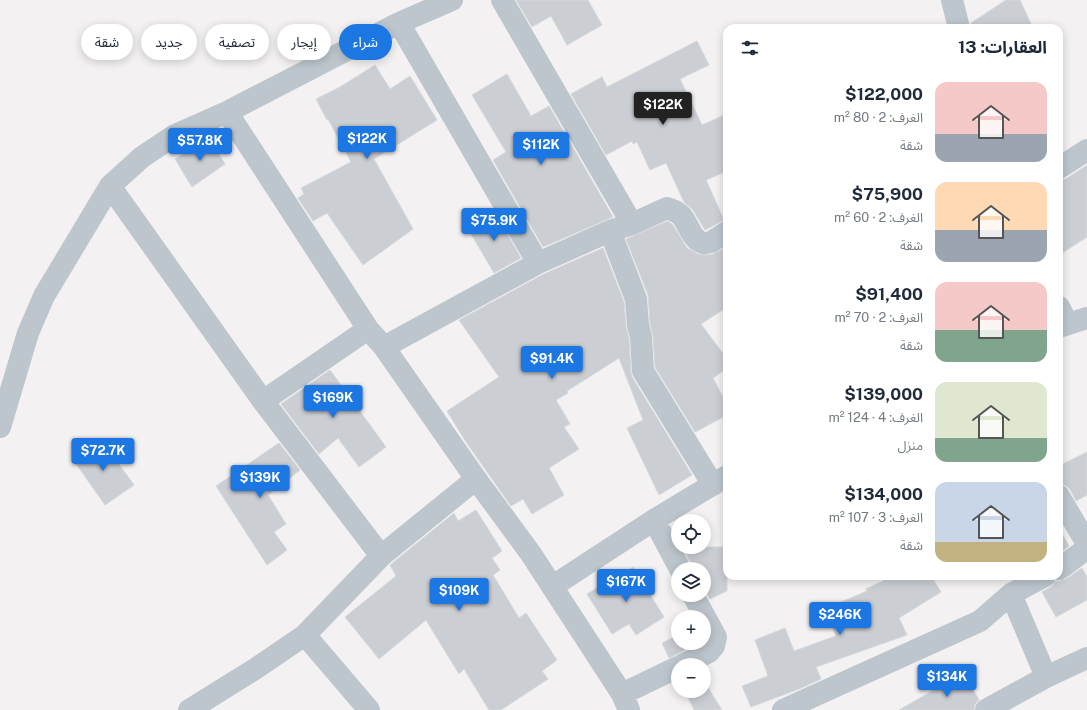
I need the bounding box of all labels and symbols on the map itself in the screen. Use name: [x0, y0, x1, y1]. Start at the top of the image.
pin: $122K: [635, 92, 691, 126]
pin: $122K: [339, 126, 395, 160]
pin: $57.8K: [167, 128, 233, 162]
pin: $112K: [513, 132, 569, 166]
pin: $75.9K: [461, 208, 527, 242]
pin: $91.4K: [519, 346, 585, 380]
pin: $169K: [305, 385, 361, 419]
pin: $72.7K: [70, 438, 136, 472]
pin: $139K: [232, 465, 288, 499]
pin: $167K: [598, 569, 654, 603]
pin: $109K: [431, 578, 487, 612]
pin: $246K: [812, 602, 868, 636]
pin: $134K: [919, 664, 975, 698]

